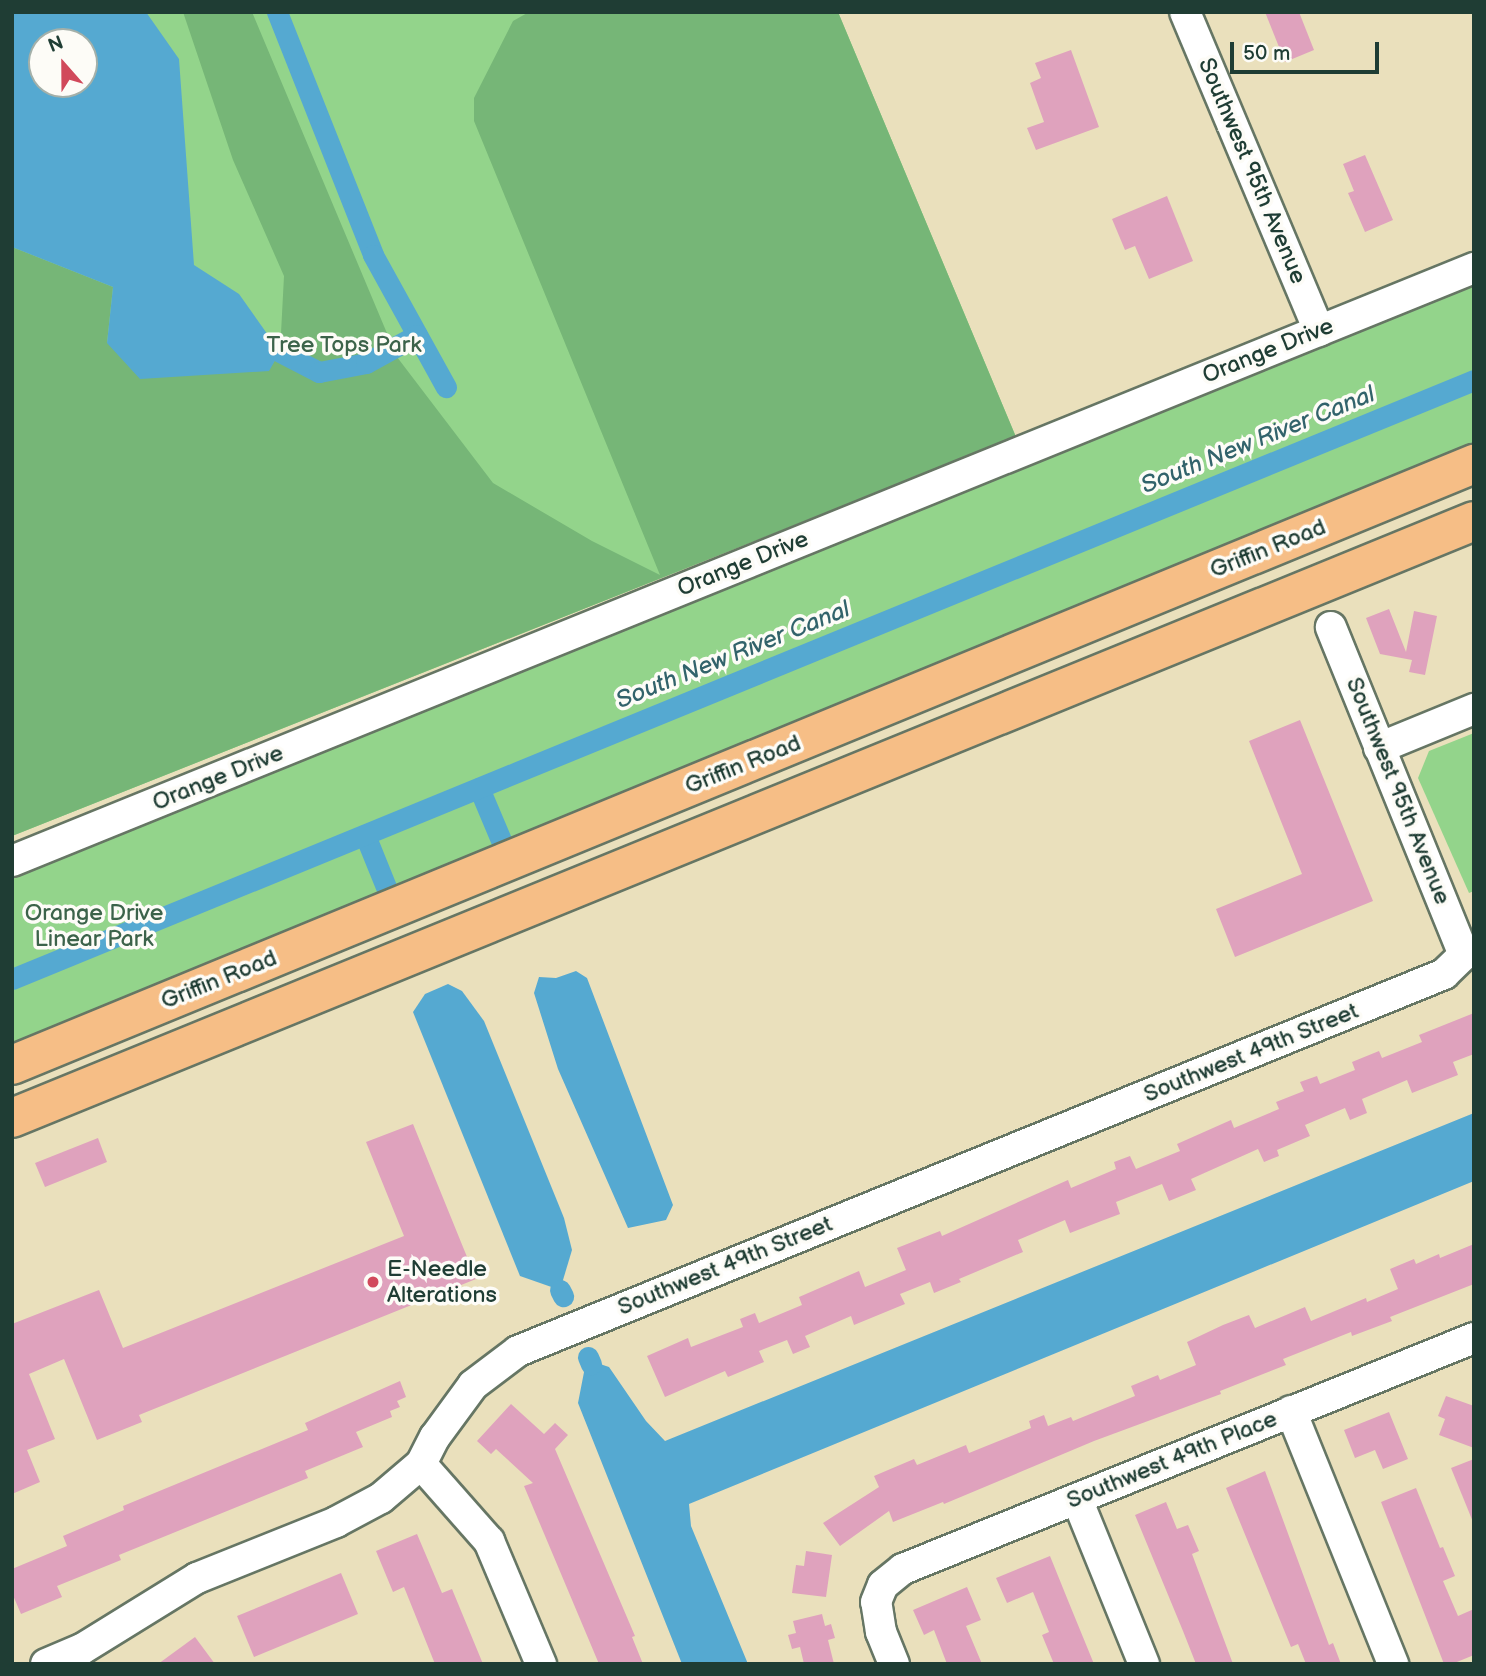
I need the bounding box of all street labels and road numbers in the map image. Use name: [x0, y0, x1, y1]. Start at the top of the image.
street label: Southwest 95th Avenue: [1192, 54, 1312, 288]
street label: Orange Drive: [1199, 312, 1337, 390]
street label: Griffin Road: [1206, 513, 1330, 585]
street label: Orange Drive: [674, 525, 812, 603]
street label: Southwest 95th Avenue: [1340, 673, 1456, 909]
street label: Griffin Road: [681, 729, 805, 801]
street label: Orange Drive: [149, 739, 287, 817]
street label: Griffin Road: [157, 944, 281, 1016]
street label: Southwest 49th Street: [1140, 997, 1362, 1109]
street label: Southwest 49th Street: [614, 1210, 836, 1322]
street label: Southwest 49th Place: [1063, 1405, 1281, 1515]

